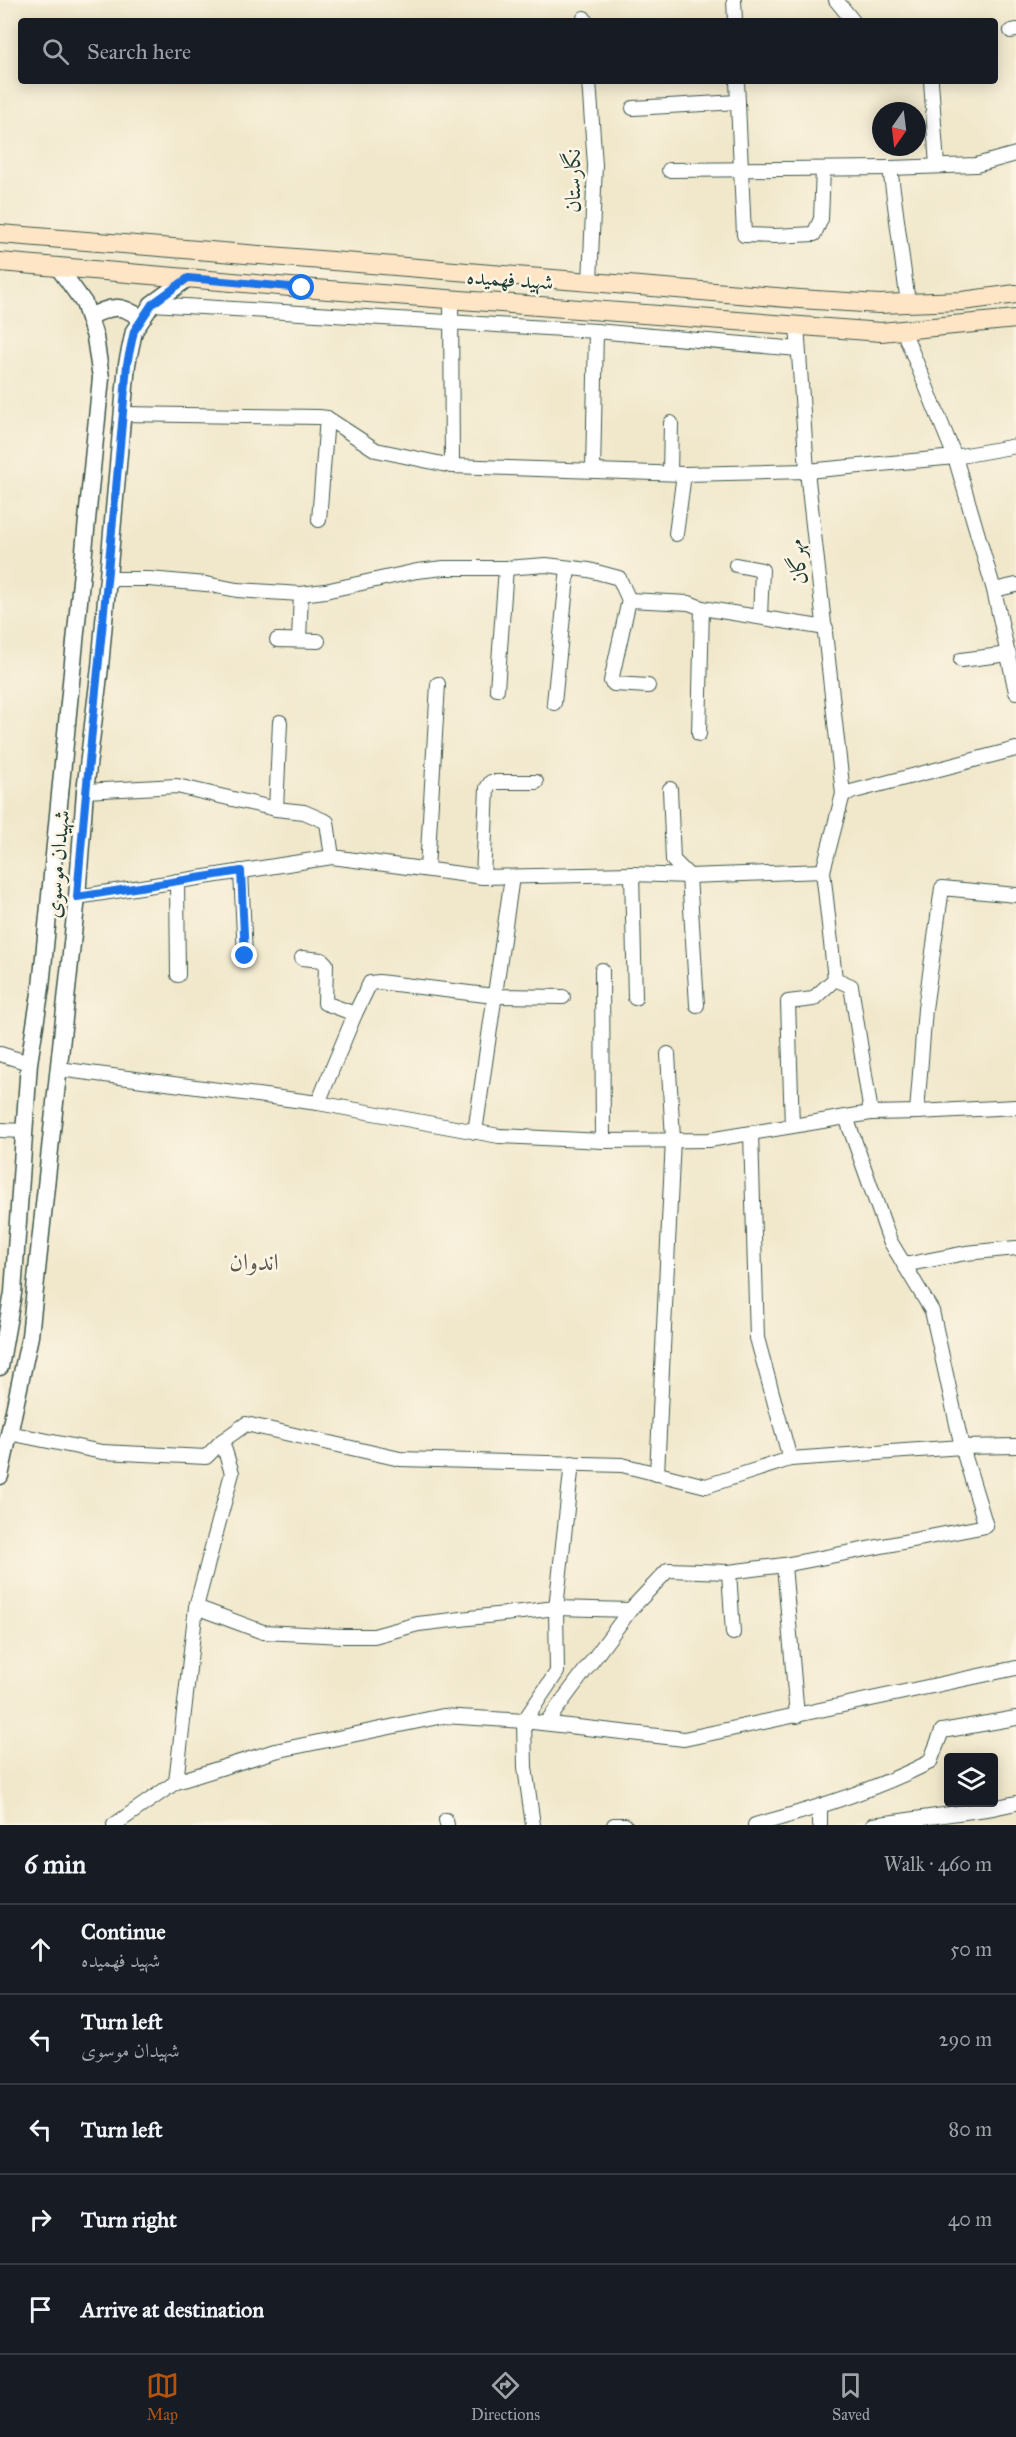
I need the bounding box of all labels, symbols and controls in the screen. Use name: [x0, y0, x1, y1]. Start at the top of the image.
search box: [18, 18, 998, 84]
icon: search: [39, 35, 72, 68]
text: Search here: [87, 38, 191, 65]
north arrow: [872, 102, 926, 156]
street label: نگارستان: [559, 149, 586, 213]
street label: شهید فهمیده: [465, 262, 554, 297]
route start: [288, 274, 314, 300]
street label: مهرگان: [781, 538, 814, 586]
street label: شهیدان موسوی: [39, 809, 76, 919]
route end: [231, 942, 257, 968]
district label: اندوان: [229, 1247, 279, 1277]
map controls: [944, 1753, 998, 1807]
button: layers: [944, 1753, 998, 1807]
text: 6 min: [24, 1848, 86, 1880]
text: Walk · 460 m: [884, 1852, 992, 1876]
text: Continue: [81, 1918, 166, 1945]
icon: ahead: [24, 1933, 57, 1966]
text: 50 m: [950, 1937, 992, 1961]
text: شهید فهمیده: [81, 1948, 160, 1972]
text: Turn left: [81, 2008, 163, 2035]
icon: left: [24, 2023, 57, 2056]
text: 290 m: [939, 2027, 992, 2051]
text: شهیدان موسوی: [81, 2038, 180, 2062]
icon: left: [24, 2113, 57, 2146]
text: Turn left: [81, 2116, 163, 2143]
text: 80 m: [949, 2117, 992, 2141]
icon: right: [24, 2203, 57, 2236]
text: Turn right: [81, 2206, 177, 2233]
text: 40 m: [948, 2207, 992, 2231]
icon: arrive: [24, 2293, 57, 2326]
text: Arrive at destination: [81, 2296, 264, 2323]
tab: Map: [146, 2369, 179, 2424]
tab: Directions: [471, 2369, 540, 2424]
tab: Saved: [832, 2369, 870, 2424]

